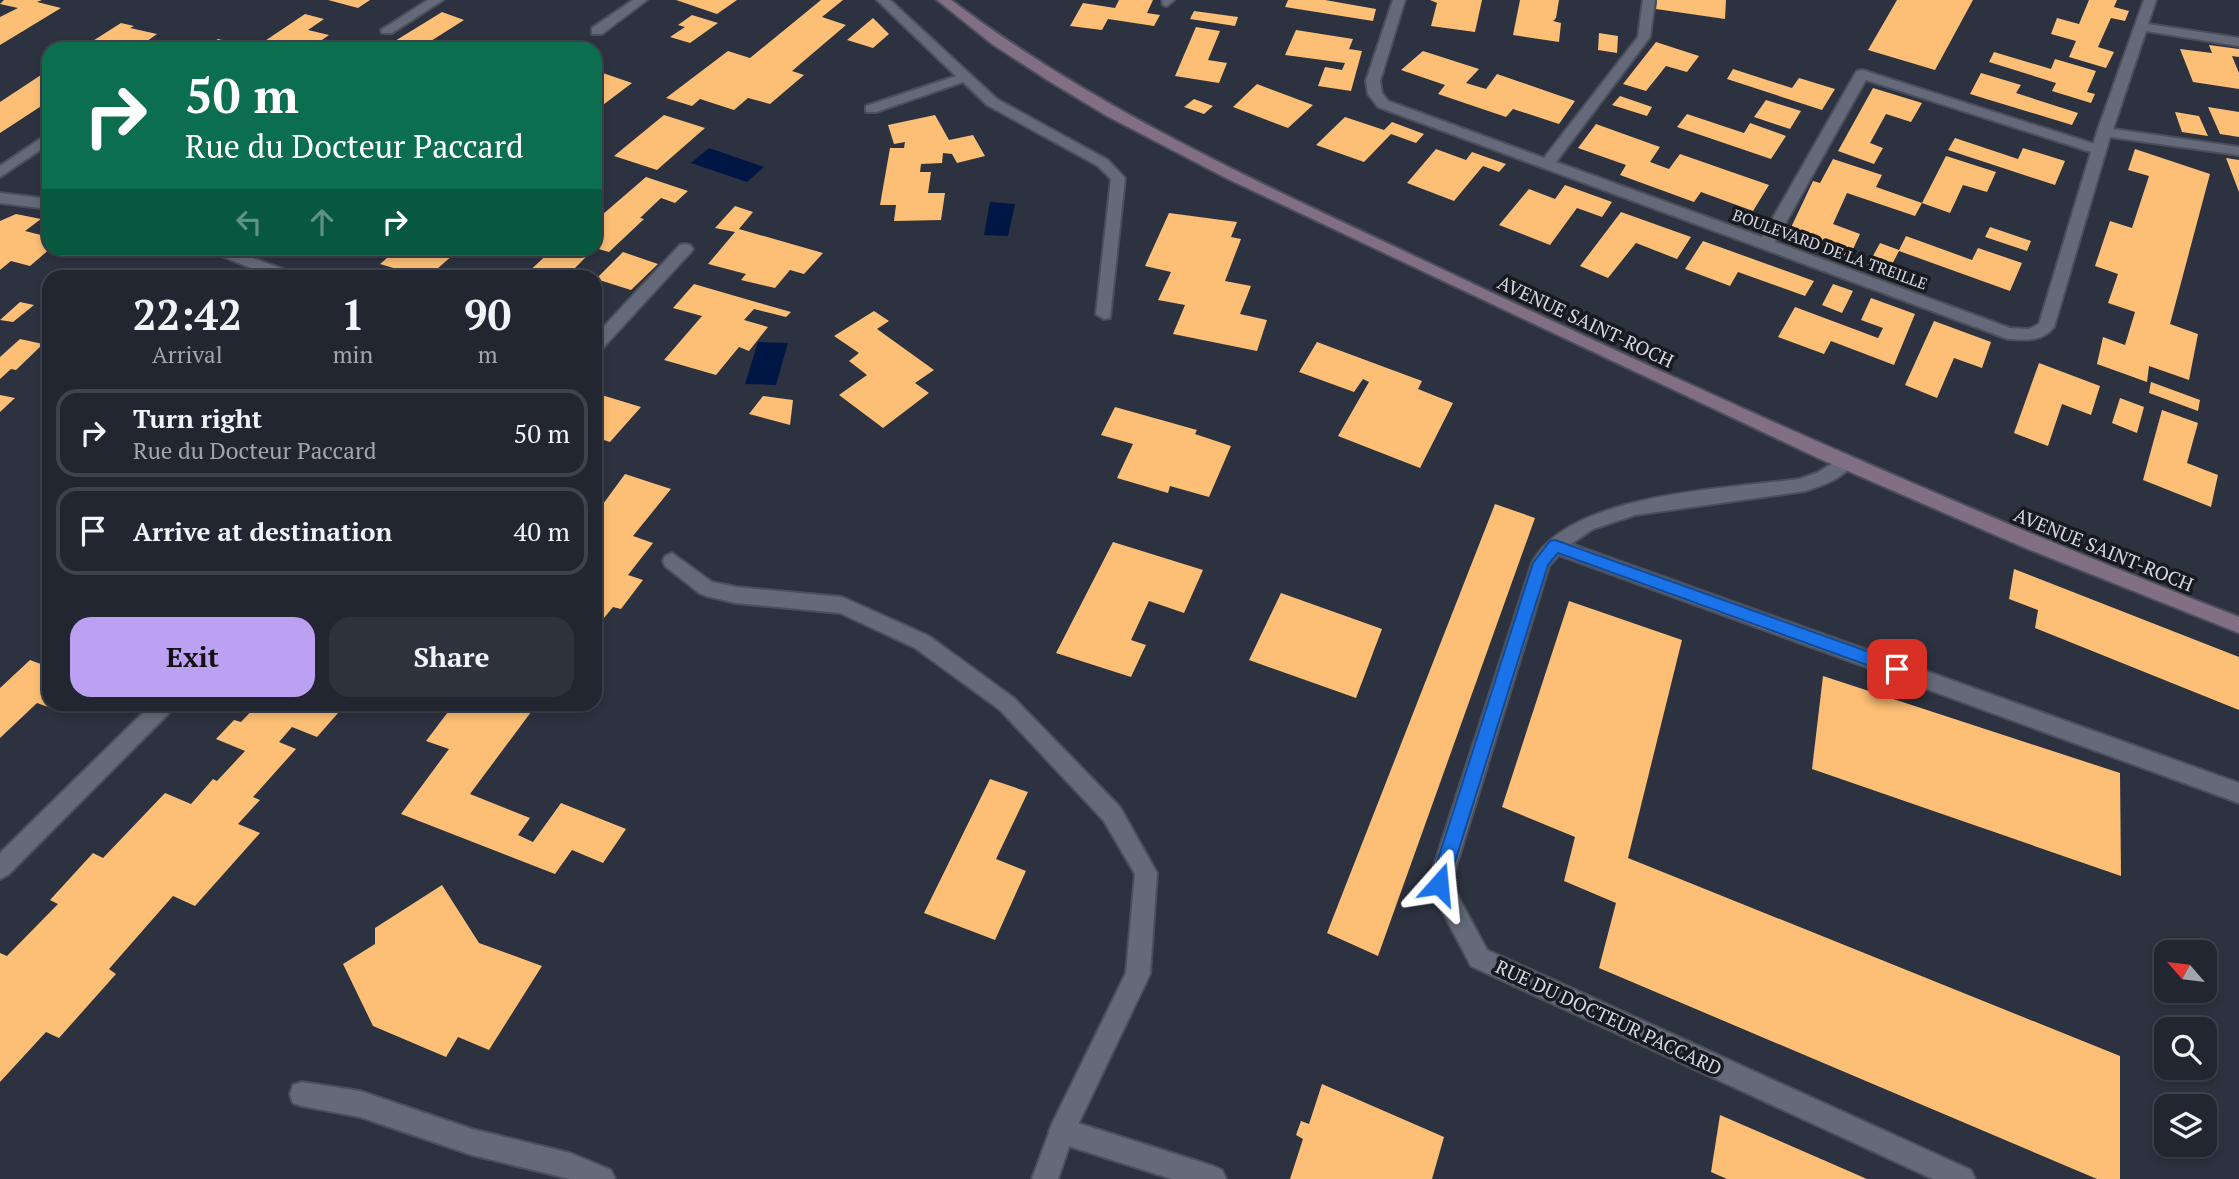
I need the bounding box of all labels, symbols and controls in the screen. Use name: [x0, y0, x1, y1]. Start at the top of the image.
text: 50 m: [185, 62, 299, 127]
icon: right: [70, 70, 161, 161]
text: Rue du Docteur Paccard: [185, 125, 524, 167]
icon: left: [230, 203, 268, 241]
icon: ahead: [303, 203, 341, 241]
icon: right: [376, 203, 414, 241]
street label: BOULEVARD DE LA TREILLE: [1729, 203, 1931, 295]
street label: AVENUE SAINT-ROCH: [1494, 269, 1678, 373]
text: 22:42: [133, 286, 242, 342]
text: 1: [341, 286, 365, 342]
text: 90: [464, 286, 511, 342]
text: Arrival: [152, 339, 223, 370]
text: min: [333, 339, 373, 370]
text: m: [478, 339, 497, 370]
text: Turn right: [133, 401, 262, 435]
icon: right: [74, 414, 112, 452]
text: 50 m: [514, 416, 570, 450]
text: Rue du Docteur Paccard: [133, 435, 377, 466]
street label: AVENUE SAINT-ROCH: [2011, 502, 2198, 597]
icon: arrive: [74, 512, 112, 550]
text: Arrive at destination: [133, 514, 392, 548]
text: 40 m: [514, 514, 570, 548]
button: Exit: [70, 617, 315, 697]
button: Share: [329, 617, 574, 697]
pin: [1867, 639, 1927, 699]
icon: arrive: [1878, 650, 1916, 688]
position arrow: [1402, 847, 1476, 921]
north arrow: [2154, 940, 2217, 1003]
map controls: [2154, 940, 2217, 1157]
street label: RUE DU DOCTEUR PACCARD: [1492, 953, 1726, 1081]
button: search: [2154, 1017, 2217, 1080]
button: layers: [2154, 1094, 2217, 1157]

